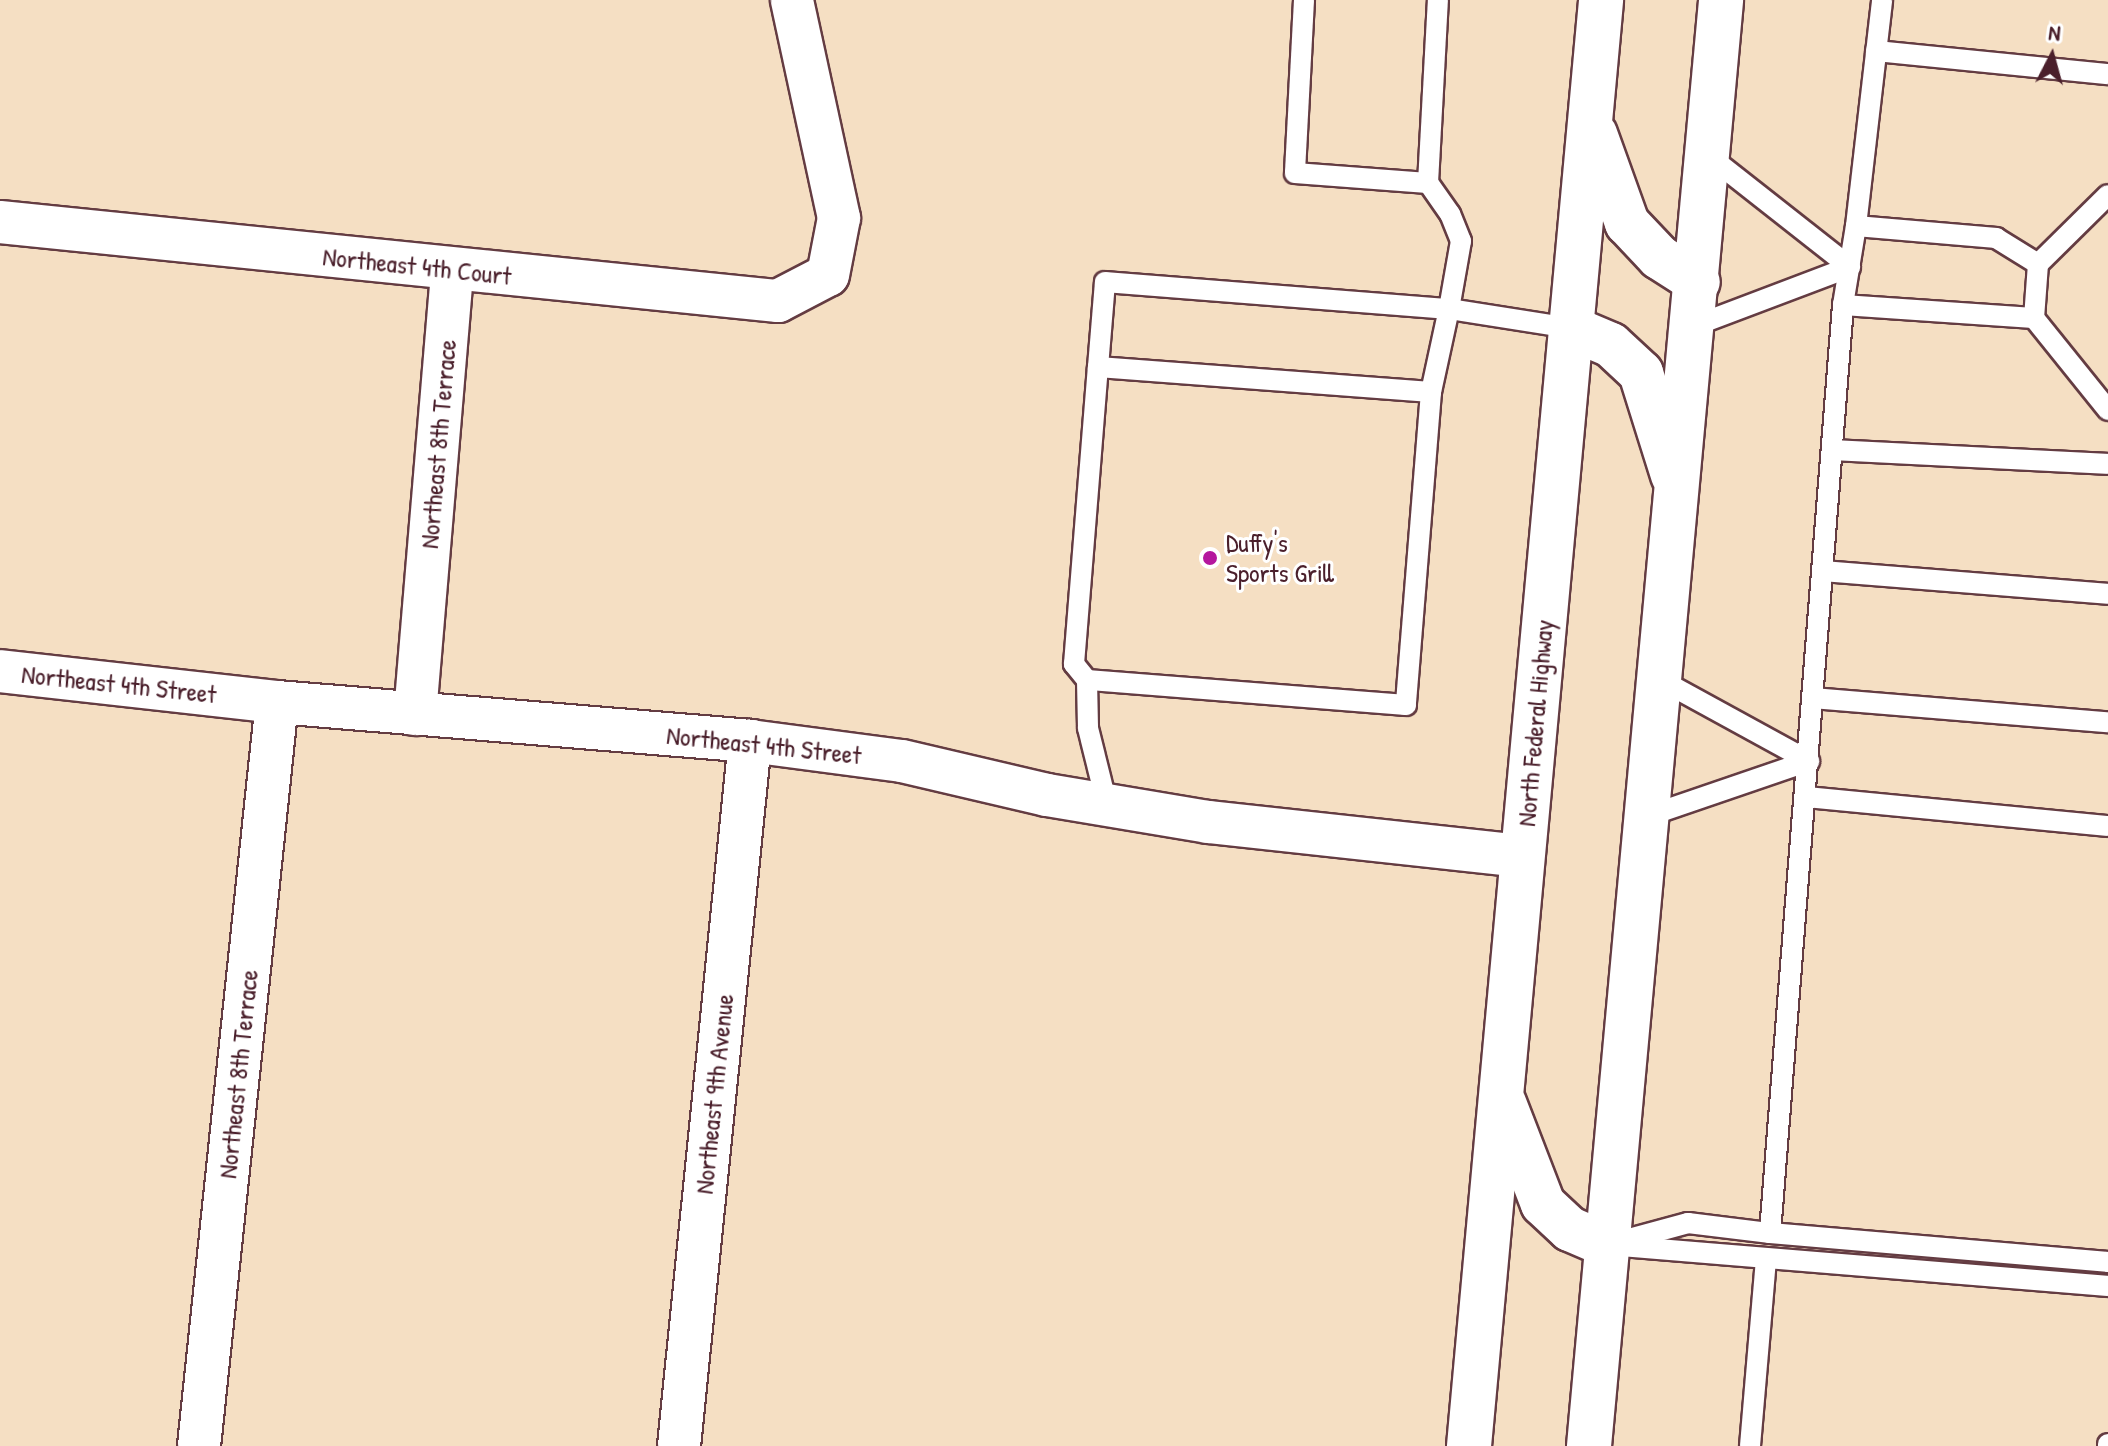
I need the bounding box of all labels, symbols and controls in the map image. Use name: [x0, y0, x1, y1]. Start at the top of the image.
north arrow: [2012, 16, 2092, 96]
text: N: [2047, 17, 2062, 48]
street label: Northeast 4th Court: [321, 241, 513, 291]
street label: Northeast 8th Terrace: [413, 338, 463, 550]
place label: Duffy's Sports Grill: [1226, 527, 1334, 588]
marker: Duffy's Sports Grill: [1201, 549, 1219, 567]
street label: North Federal Highway: [1510, 618, 1560, 828]
street label: Northeast 4th Street: [20, 658, 218, 710]
street label: Northeast 4th Street: [665, 719, 863, 771]
street label: Northeast 8th Terrace: [212, 968, 264, 1180]
street label: Northeast 9th Avenue: [688, 992, 740, 1196]

